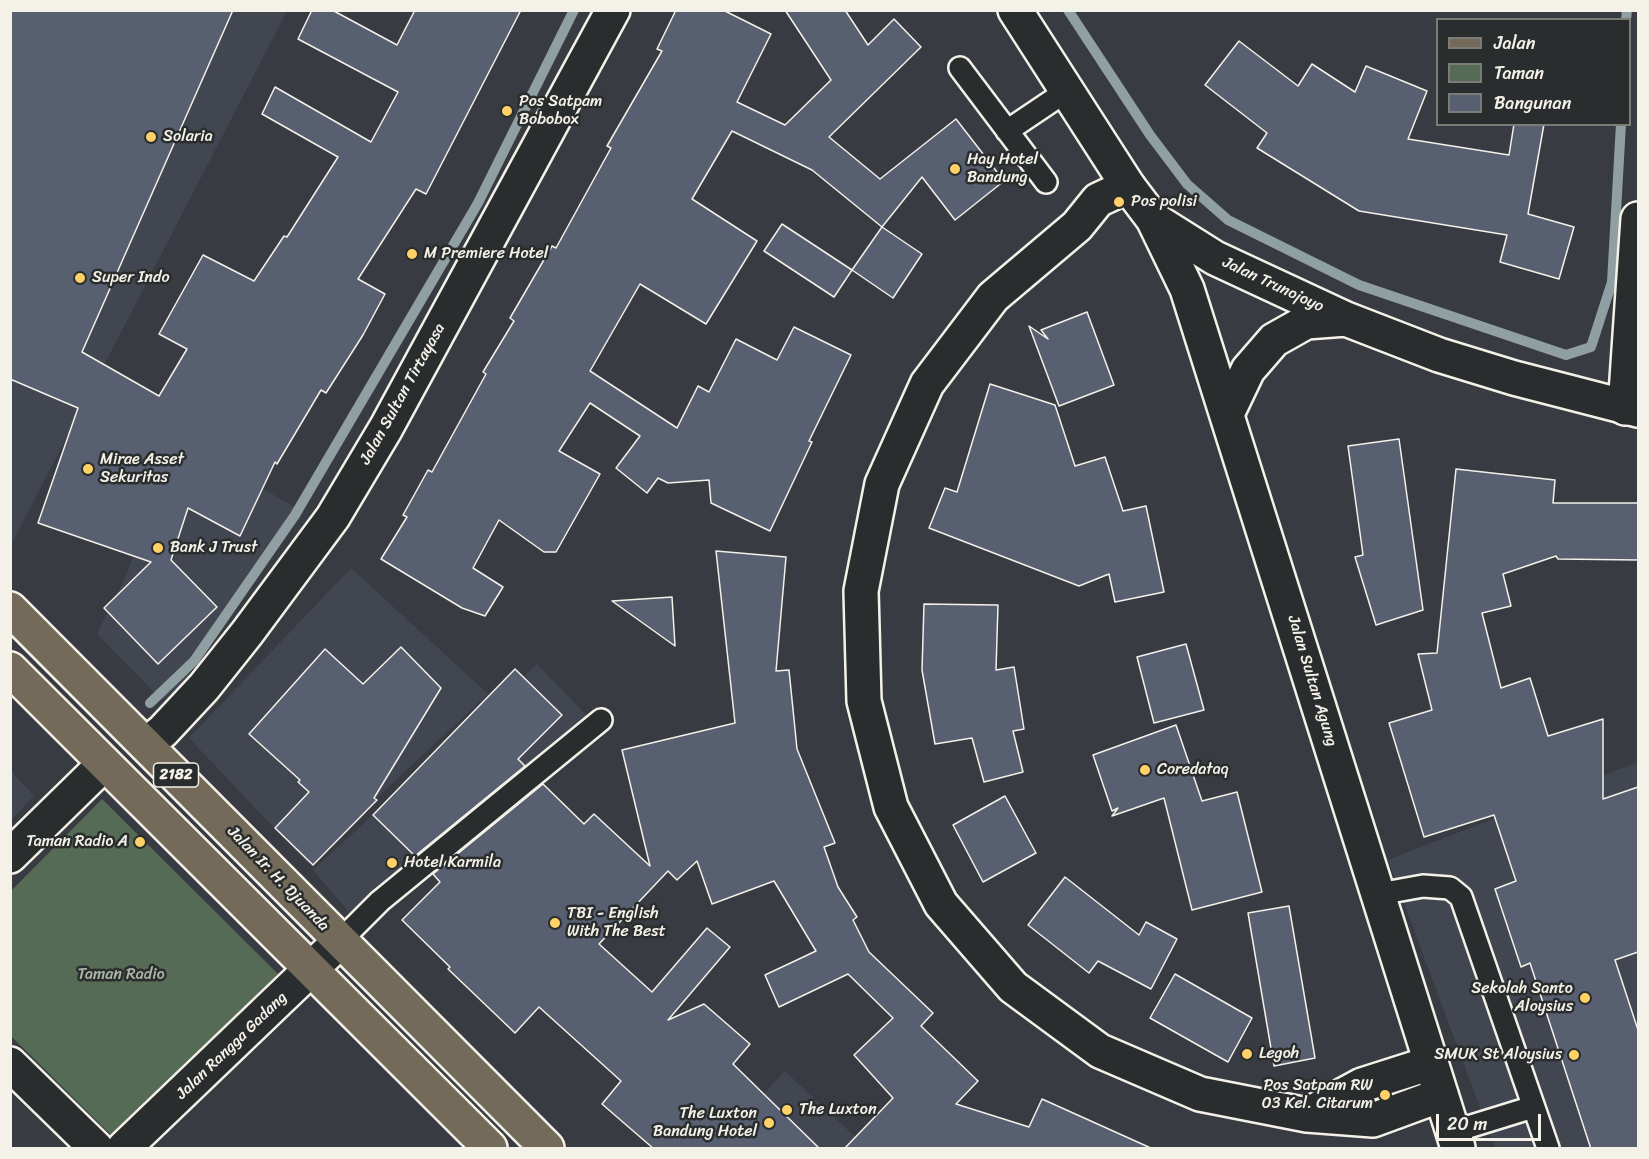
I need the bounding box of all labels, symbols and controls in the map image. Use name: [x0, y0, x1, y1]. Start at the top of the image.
legend: [1436, 18, 1631, 126]
text: Jalan: [1494, 27, 1535, 59]
text: Taman: [1494, 57, 1544, 89]
text: Bangunan: [1494, 87, 1571, 119]
place label: Pos Satpam Bobobox: [519, 92, 602, 130]
marker: Pos Satpam Bobobox: [500, 104, 514, 118]
place label: Solaria: [163, 127, 213, 147]
marker: Solaria: [144, 130, 158, 144]
place label: Hay Hotel Bandung: [967, 150, 1038, 188]
marker: Hay Hotel Bandung: [948, 162, 962, 176]
place label: Pos polisi: [1131, 192, 1197, 212]
marker: Pos polisi: [1112, 195, 1126, 209]
place label: M Premiere Hotel: [424, 244, 548, 264]
marker: M Premiere Hotel: [405, 247, 419, 261]
street label: Jalan Trunojoyo: [1219, 253, 1327, 317]
place label: Super Indo: [92, 268, 170, 288]
marker: Super Indo: [73, 271, 87, 285]
street label: Jalan Sultan Tirtayasa: [356, 320, 450, 468]
place label: Mirae Asset Sekuritas: [100, 450, 184, 488]
marker: Mirae Asset Sekuritas: [81, 462, 95, 476]
place label: Bank J Trust: [170, 538, 257, 558]
marker: Bank J Trust: [151, 541, 165, 555]
street label: Jalan Sultan Agung: [1283, 613, 1341, 749]
place label: Coredataq: [1157, 760, 1229, 780]
road number: 2182: [154, 763, 198, 787]
marker: Coredataq: [1138, 763, 1152, 777]
street label: Jalan Ir. H. Djuanda: [223, 823, 333, 935]
place label: Taman Radio A: [26, 832, 128, 852]
marker: Taman Radio A: [133, 835, 147, 849]
place label: Hotel Karmila: [404, 853, 501, 873]
marker: Hotel Karmila: [385, 856, 399, 870]
place label: TBI - English With The Best: [567, 904, 666, 942]
marker: TBI - English With The Best: [548, 916, 562, 930]
park label: Taman Radio: [77, 965, 165, 985]
place label: Sekolah Santo Aloysius: [1471, 979, 1573, 1017]
street label: Jalan Rangga Gadang: [173, 988, 291, 1104]
marker: Sekolah Santo Aloysius: [1578, 991, 1592, 1005]
place label: Legoh: [1259, 1044, 1299, 1064]
place label: SMUK St Aloysius: [1434, 1045, 1562, 1065]
marker: Legoh: [1240, 1047, 1254, 1061]
marker: SMUK St Aloysius: [1567, 1048, 1581, 1062]
place label: Pos Satpam RW 03 Kel. Citarum: [1262, 1076, 1373, 1114]
marker: Pos Satpam RW 03 Kel. Citarum: [1378, 1088, 1392, 1102]
place label: The Luxton: [799, 1100, 877, 1120]
scale bar: [1439, 1102, 1544, 1140]
marker: The Luxton: [780, 1103, 794, 1117]
place label: The Luxton Bandung Hotel: [653, 1104, 757, 1142]
text: 20 m: [1447, 1108, 1487, 1140]
marker: The Luxton Bandung Hotel: [762, 1116, 776, 1130]

